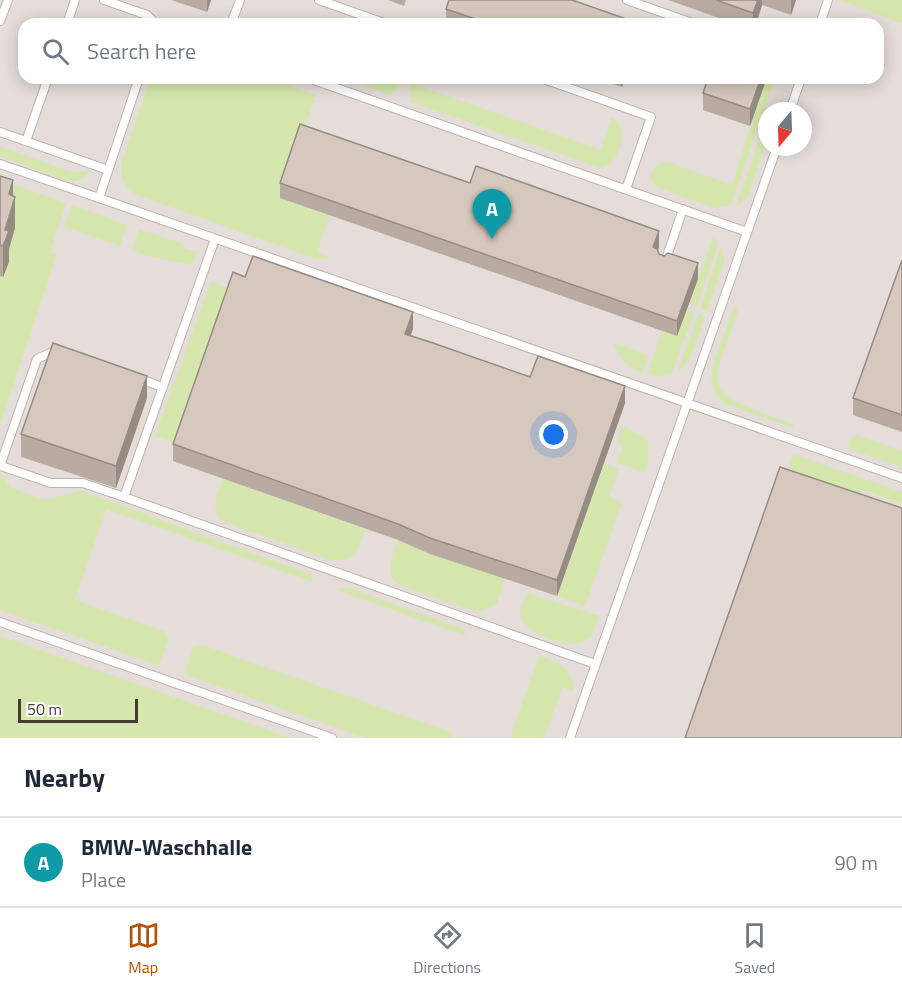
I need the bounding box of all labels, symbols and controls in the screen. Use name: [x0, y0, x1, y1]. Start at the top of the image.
search box: [18, 18, 884, 84]
text: Search here: [87, 34, 196, 68]
icon: search: [39, 35, 72, 68]
north arrow: [758, 102, 812, 156]
pin: A: [472, 190, 512, 239]
your location: [539, 420, 568, 449]
scale bar: [18, 696, 138, 724]
text: 50 m: [27, 697, 62, 721]
text: Nearby: [24, 758, 105, 797]
text: BMW-Waschhalle: [81, 830, 252, 864]
text: A: [37, 847, 50, 878]
text: 90 m: [834, 847, 878, 878]
text: Place: [81, 864, 126, 895]
tab: Map: [127, 919, 160, 979]
tab: Directions: [413, 919, 481, 979]
tab: Saved: [735, 919, 775, 979]

